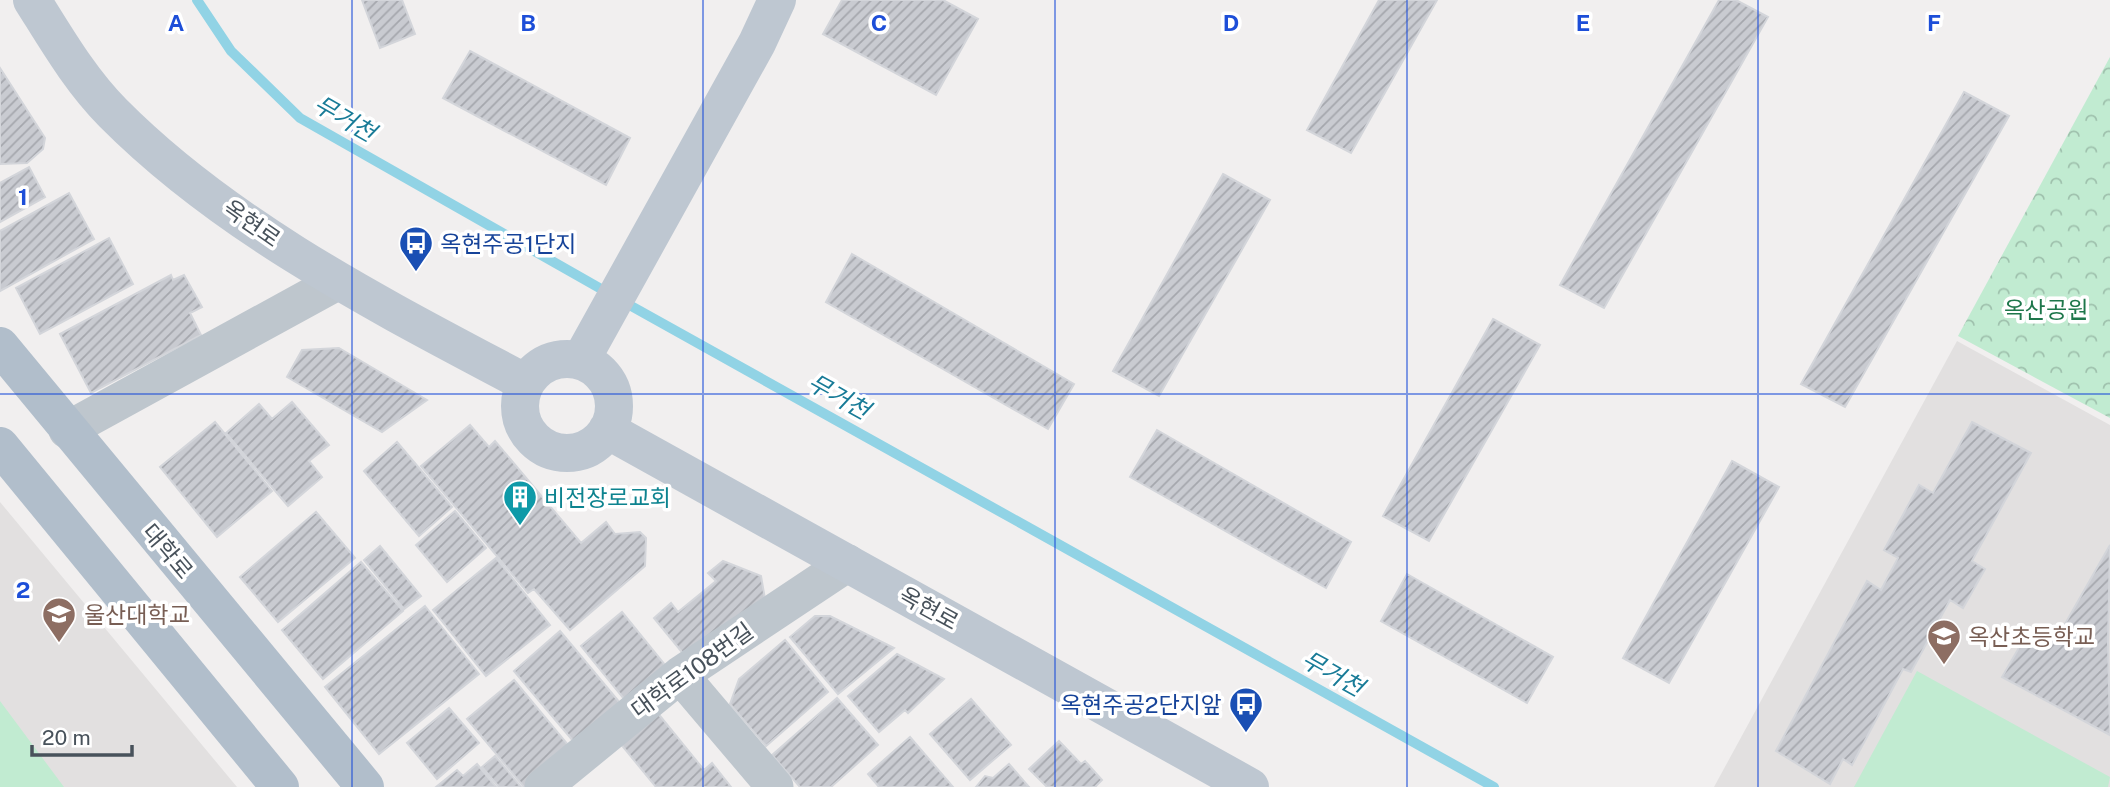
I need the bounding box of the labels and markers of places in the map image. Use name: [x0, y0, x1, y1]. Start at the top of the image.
bus stop icon: 옥현주공1단지: [397, 224, 435, 273]
place label: 옥현주공1단지: [440, 230, 576, 257]
building icon: 비전장로교회: [501, 478, 539, 527]
place label: 비전장로교회: [544, 484, 671, 511]
school or university icon: 울산대학교: [40, 595, 78, 644]
place label: 울산대학교: [84, 601, 190, 628]
school or university icon: 옥산초등학교: [1925, 617, 1963, 666]
place label: 옥산초등학교: [1968, 623, 2095, 650]
bus stop icon: 옥현주공2단지앞: [1227, 685, 1265, 734]
place label: 옥현주공2단지앞: [1060, 691, 1222, 718]

